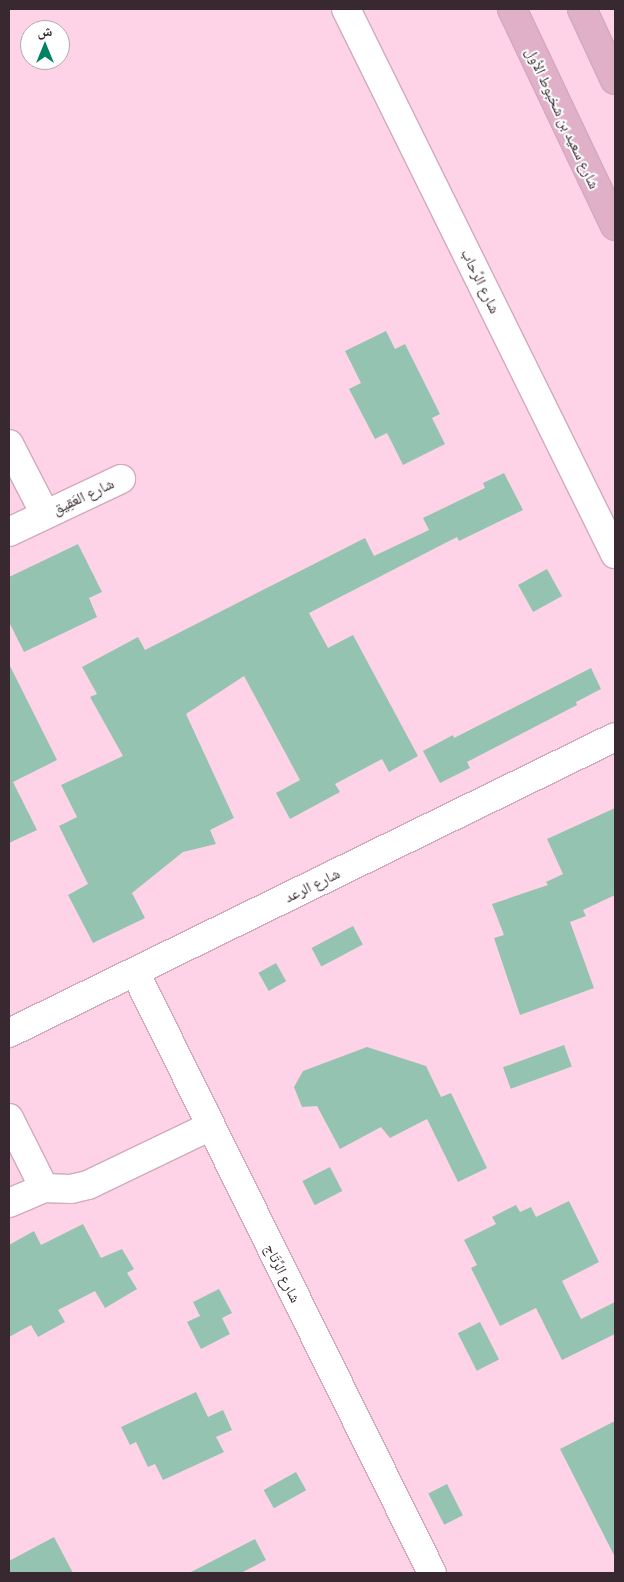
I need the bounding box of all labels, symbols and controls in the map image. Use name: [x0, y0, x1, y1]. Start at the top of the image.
north arrow: [20, 20, 70, 70]
text: ش: [38, 23, 52, 39]
street label: شارع سعيد بن شخبوط الأول: [522, 44, 604, 192]
street label: شارع الرِّحاب: [458, 246, 504, 316]
street label: شارع العَقِيق: [49, 474, 117, 518]
street label: شارع الرعد: [281, 864, 343, 906]
street label: شارع الرِّتَاج: [261, 1241, 305, 1305]

